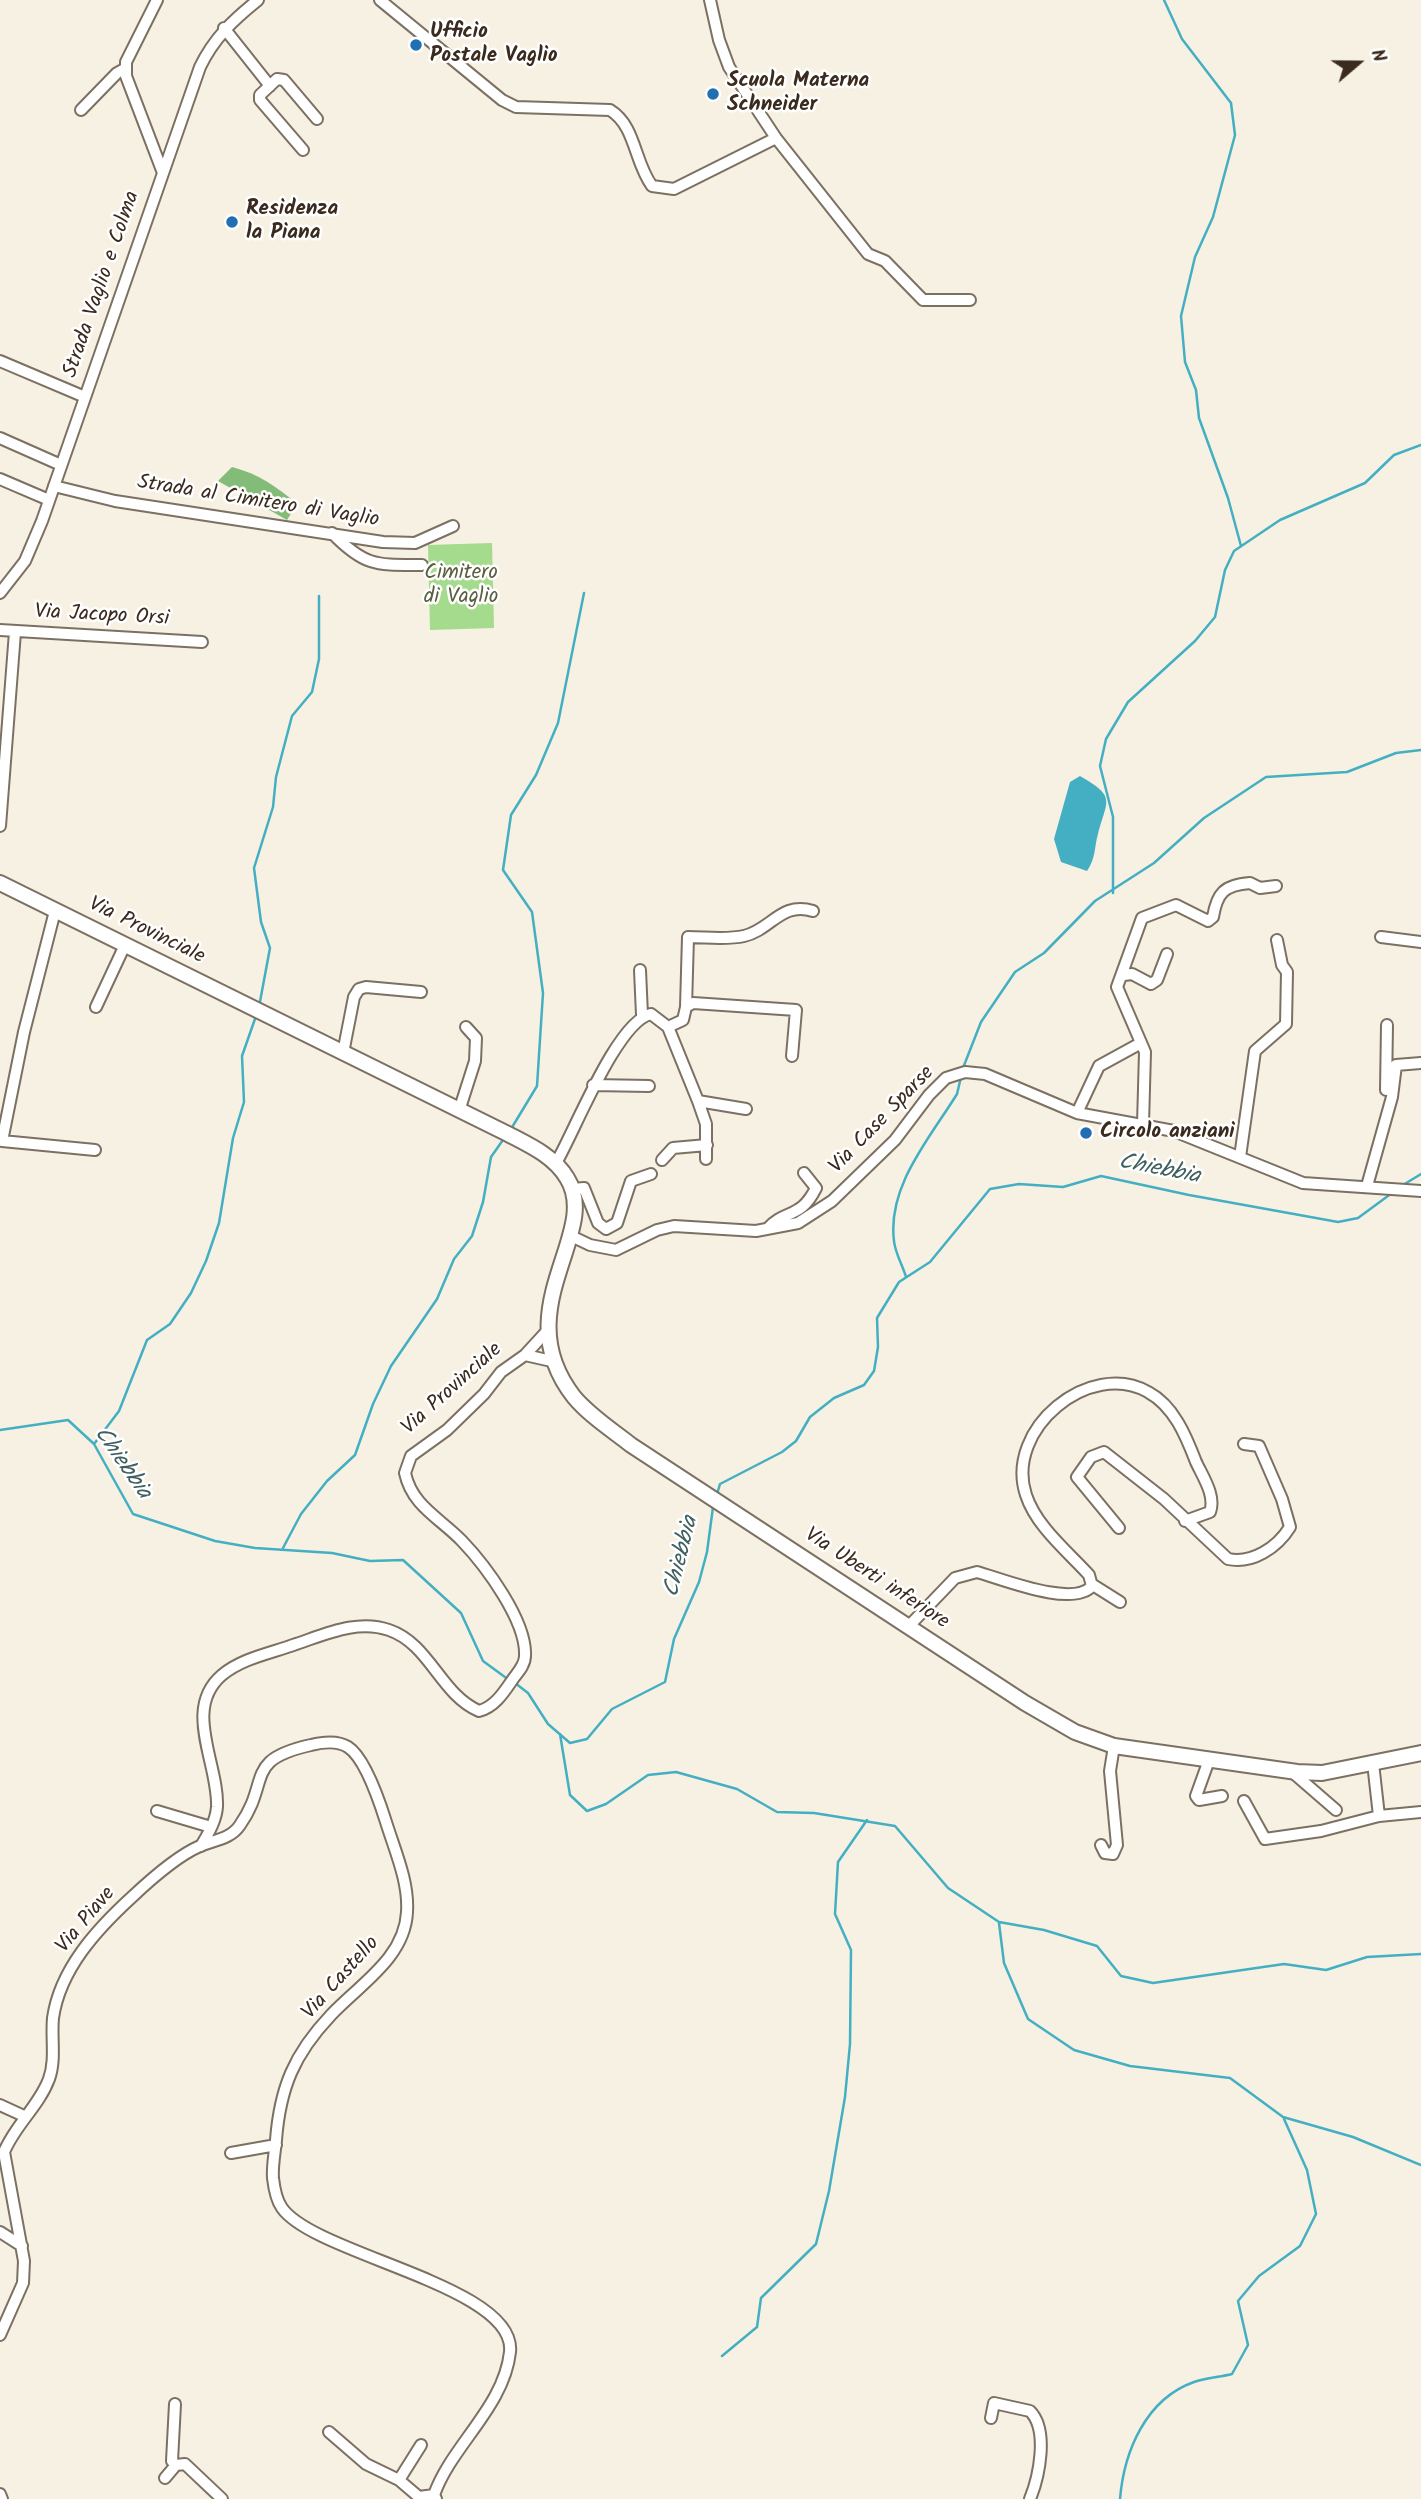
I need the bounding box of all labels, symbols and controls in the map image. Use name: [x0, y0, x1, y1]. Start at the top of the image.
place label: Ufficio Postale Vaglio: [430, 20, 558, 70]
north arrow: [1323, 28, 1393, 98]
marker: Ufficio Postale Vaglio: [408, 37, 424, 53]
text: N: [1362, 45, 1394, 67]
place label: Scuola Materna Schneider: [727, 69, 869, 119]
marker: Scuola Materna Schneider: [705, 86, 721, 102]
street label: Strada Vaglio e Colma: [59, 188, 147, 382]
place label: Residenza la Piana: [246, 197, 338, 247]
marker: Residenza la Piana: [224, 214, 240, 230]
street label: Strada al Cimitero di Vaglio: [135, 471, 381, 535]
park label: Cimitero di Vaglio: [424, 561, 498, 611]
street label: Via Jacopo Orsi: [34, 601, 170, 633]
street label: Via Provinciale: [84, 893, 208, 971]
street label: Via Case Sparse: [825, 1062, 941, 1180]
place label: Circolo anziani: [1100, 1120, 1235, 1146]
marker: Circolo anziani: [1078, 1125, 1094, 1141]
water label: Chiebbia: [1116, 1150, 1202, 1192]
street label: Via Provinciale: [398, 1338, 508, 1442]
water label: Chiebbia: [86, 1422, 156, 1506]
water label: Chiebbia: [660, 1514, 706, 1600]
street label: Via Uberti inferiore: [799, 1524, 953, 1636]
street label: Via Piave: [52, 1883, 122, 1959]
street label: Via Castello: [298, 1932, 386, 2026]

